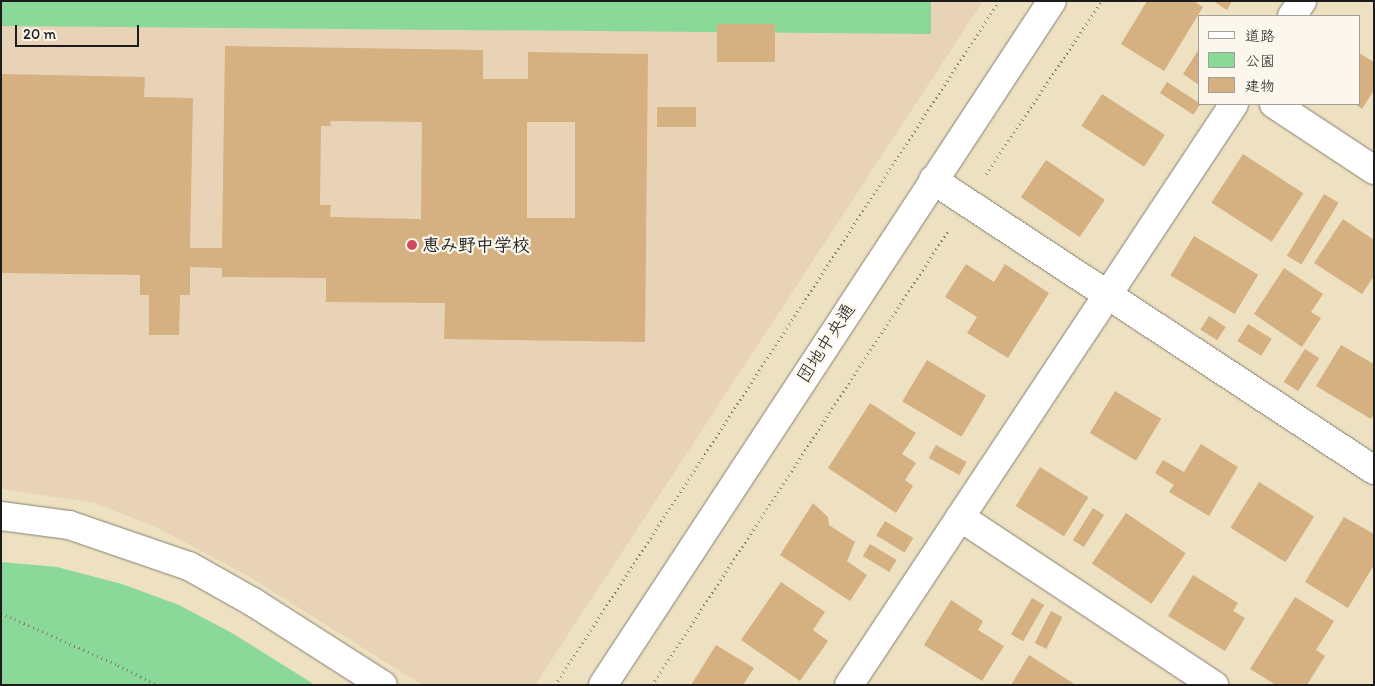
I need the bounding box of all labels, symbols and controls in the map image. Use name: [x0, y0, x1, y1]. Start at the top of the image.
scale bar: [18, 15, 141, 47]
legend: [1198, 15, 1360, 105]
text: 20 m: [23, 25, 56, 43]
text: 道路: [1245, 27, 1275, 45]
text: 公園: [1245, 52, 1275, 70]
text: 建物: [1245, 77, 1275, 95]
place label: 恵み野中学校: [422, 234, 530, 256]
marker: 恵み野中学校: [406, 239, 418, 251]
street label: 団地中央通: [792, 299, 860, 387]

